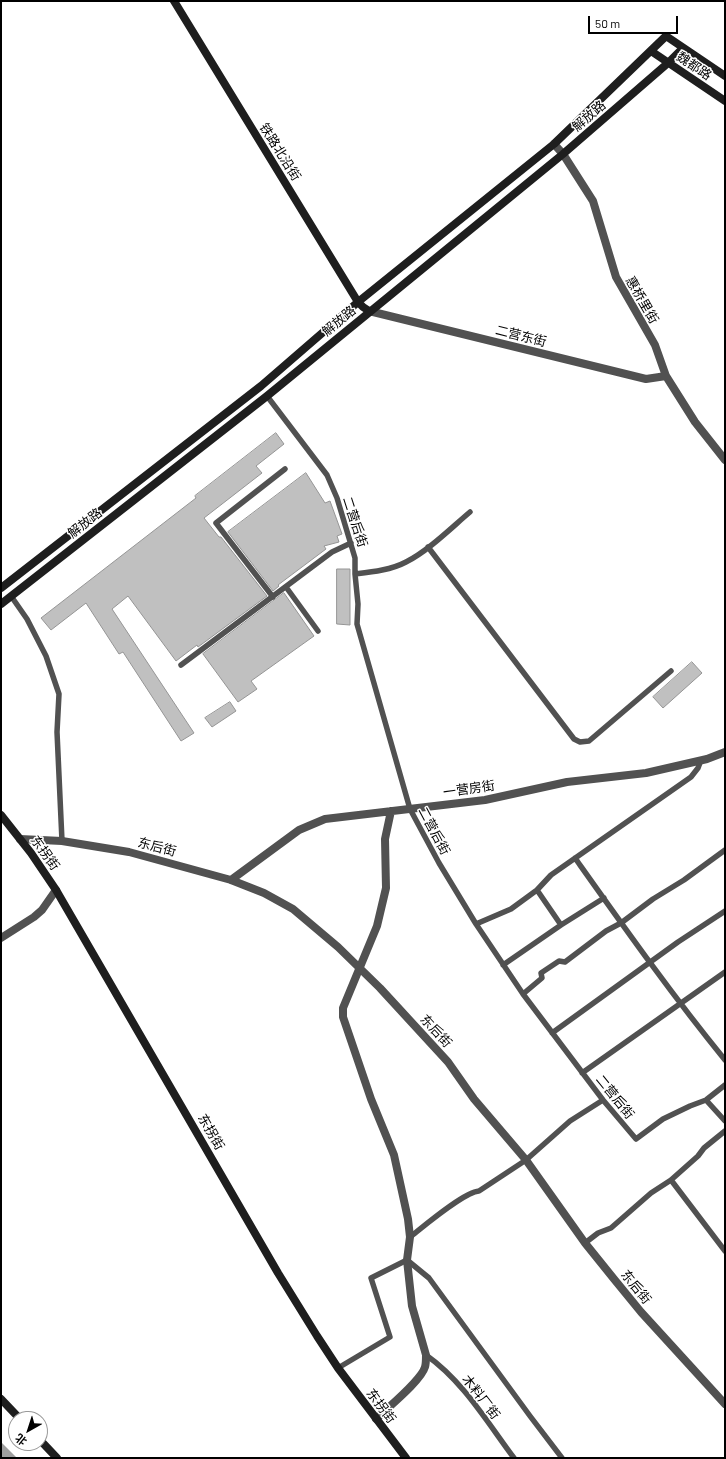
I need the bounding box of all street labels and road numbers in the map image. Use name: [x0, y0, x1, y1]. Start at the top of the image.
street label: 魏都路: [673, 49, 715, 83]
street label: 解放路: [569, 97, 609, 135]
street label: 铁路北沿街: [256, 120, 304, 184]
street label: 惠桥里街: [622, 274, 662, 326]
street label: 解放路: [319, 302, 359, 340]
street label: 二营东街: [494, 322, 548, 350]
street label: 二营后街: [340, 495, 370, 549]
street label: 解放路: [65, 505, 105, 541]
street label: 一营房街: [442, 778, 496, 800]
street label: 二营后街: [415, 804, 453, 858]
street label: 东拐街: [27, 833, 63, 873]
street label: 东后街: [136, 834, 178, 860]
street label: 东后街: [417, 1011, 455, 1051]
street label: 二营后街: [593, 1072, 637, 1122]
street label: 东拐街: [194, 1111, 228, 1153]
street label: 东后街: [618, 1267, 654, 1307]
street label: 木料厂街: [459, 1372, 503, 1422]
street label: 东拐街: [363, 1386, 399, 1426]

